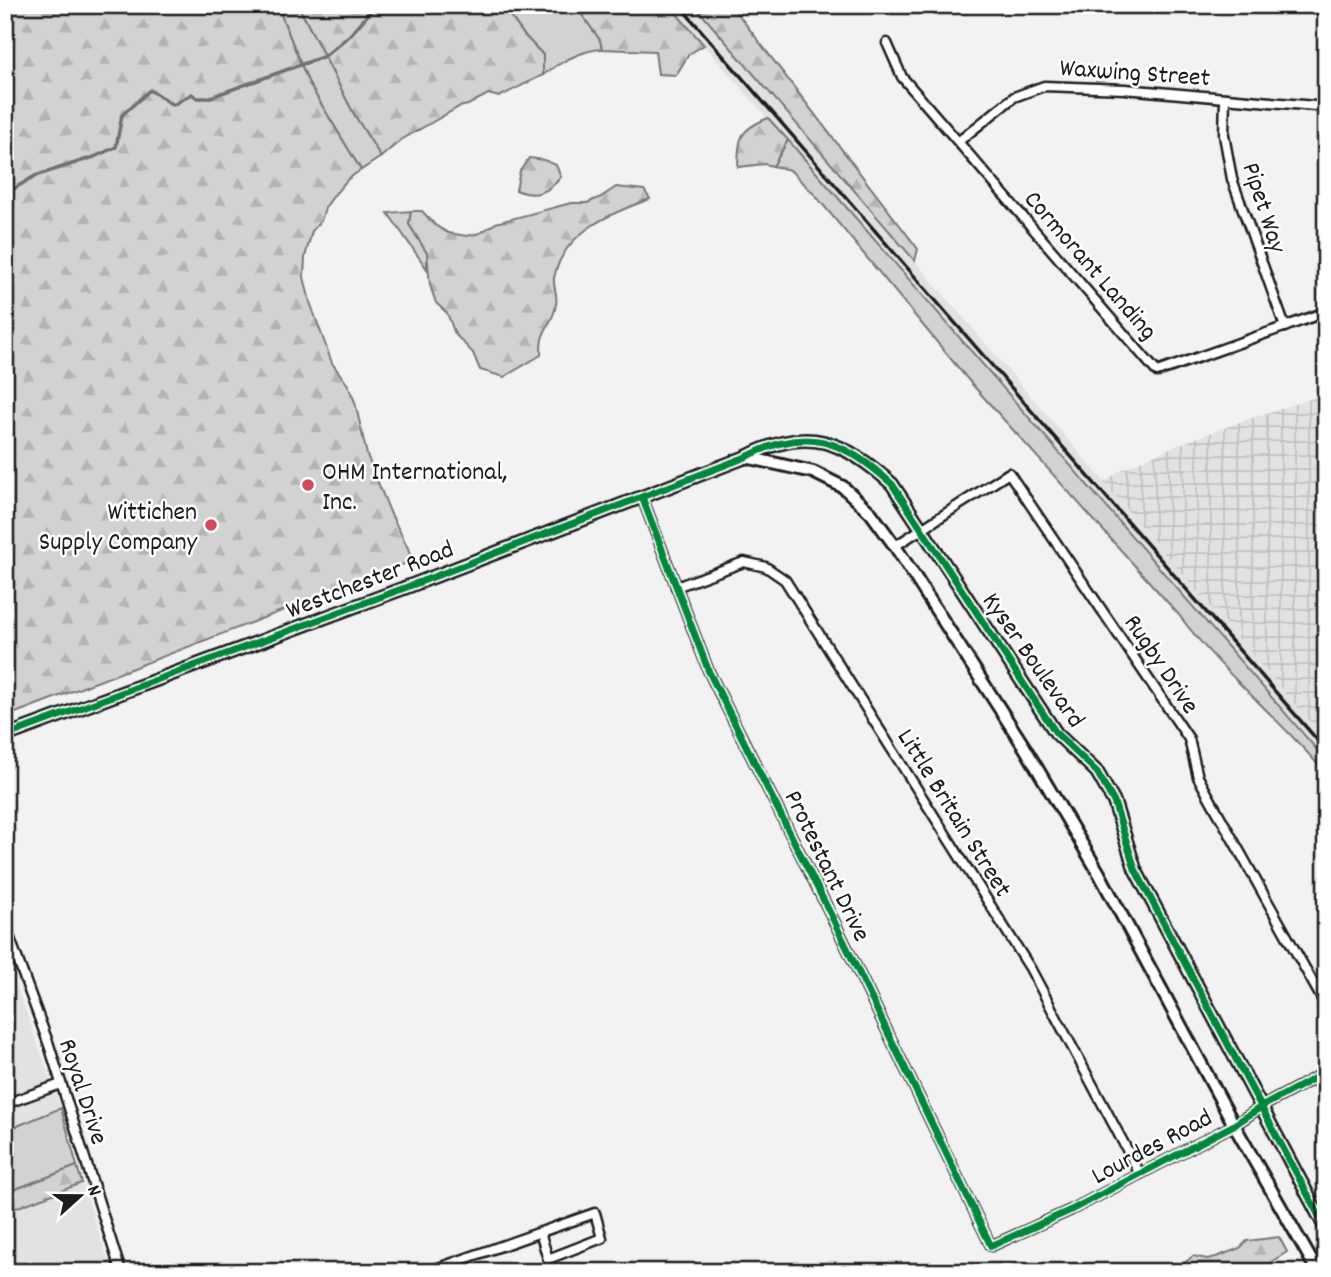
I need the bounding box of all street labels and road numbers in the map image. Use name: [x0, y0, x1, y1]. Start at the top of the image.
street label: Waxwing Street: [1058, 51, 1212, 98]
street label: Pipet Way: [1231, 158, 1295, 259]
street label: Cormorant Landing: [1014, 183, 1165, 349]
street label: Westchester Road: [281, 532, 459, 630]
street label: Kyser Boulevard: [972, 586, 1093, 736]
street label: Rugby Drive: [1113, 608, 1207, 722]
street label: Little Britain Street: [886, 722, 1020, 906]
street label: Protestant Drive: [773, 785, 879, 949]
street label: Royal Drive: [47, 1034, 116, 1150]
street label: Lourdes Road: [1086, 1101, 1220, 1195]

